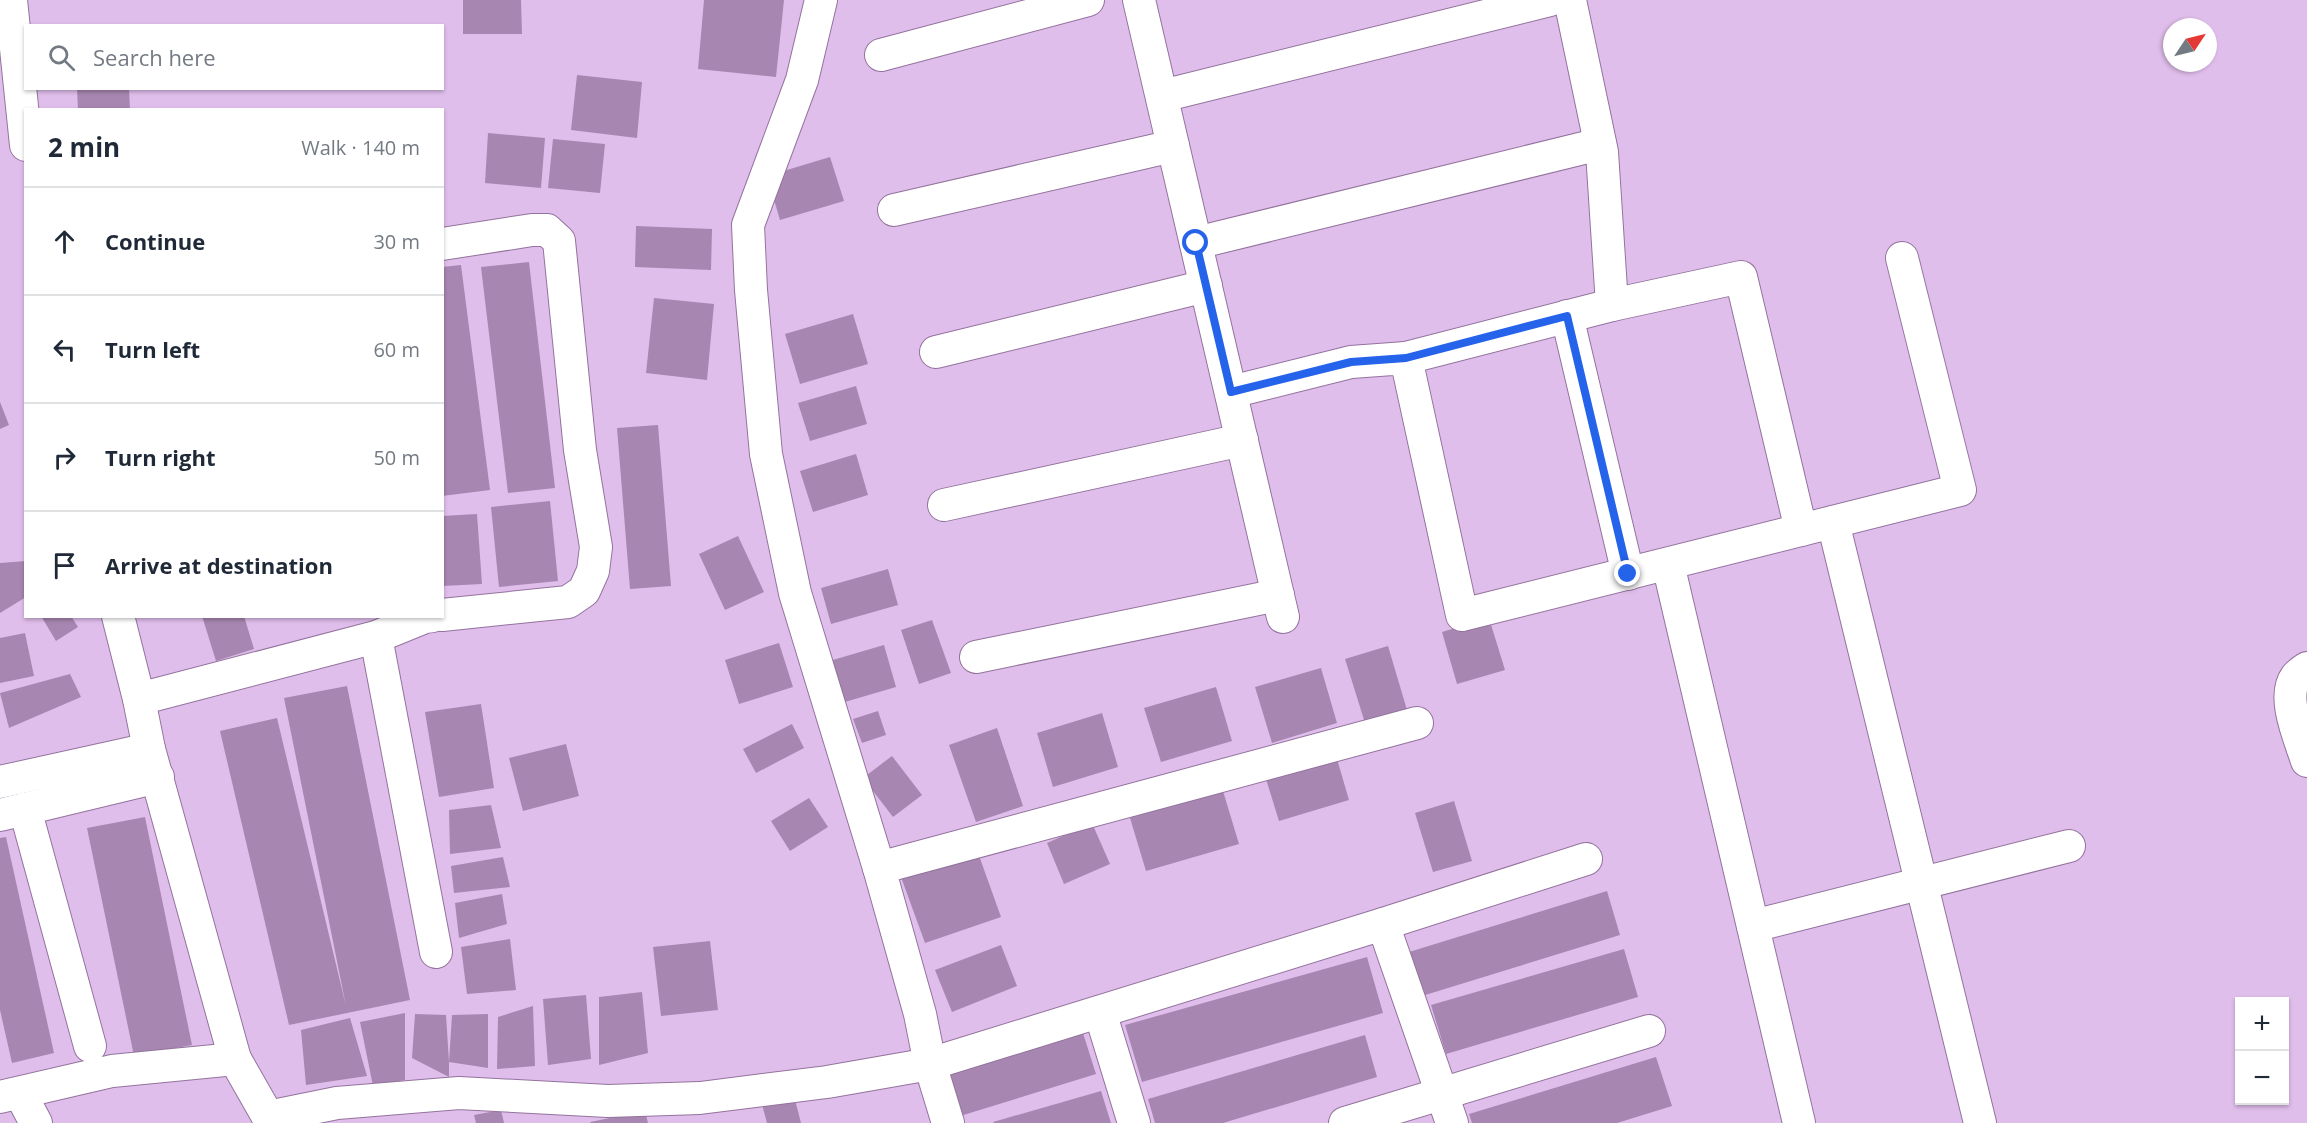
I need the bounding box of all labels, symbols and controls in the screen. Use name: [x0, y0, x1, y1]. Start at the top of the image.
north arrow: [2163, 18, 2217, 72]
search box: [24, 24, 444, 90]
icon: search: [45, 41, 78, 74]
text: Search here: [93, 42, 216, 72]
text: 2 min: [48, 129, 120, 165]
text: Walk · 140 m: [301, 134, 420, 161]
icon: ahead: [48, 225, 81, 258]
text: Continue: [105, 226, 205, 256]
text: 30 m: [373, 228, 420, 255]
route start: [1182, 229, 1208, 255]
icon: left: [48, 333, 81, 366]
text: Turn left: [105, 334, 200, 364]
text: 60 m: [373, 336, 420, 363]
icon: right: [48, 441, 81, 474]
text: Turn right: [105, 442, 216, 472]
text: 50 m: [373, 444, 420, 471]
icon: arrive: [48, 549, 81, 582]
text: Arrive at destination: [105, 550, 333, 580]
route end: [1614, 560, 1640, 586]
map controls: [2235, 997, 2289, 1105]
button: +: [2235, 997, 2289, 1051]
button: −: [2235, 1051, 2289, 1105]

